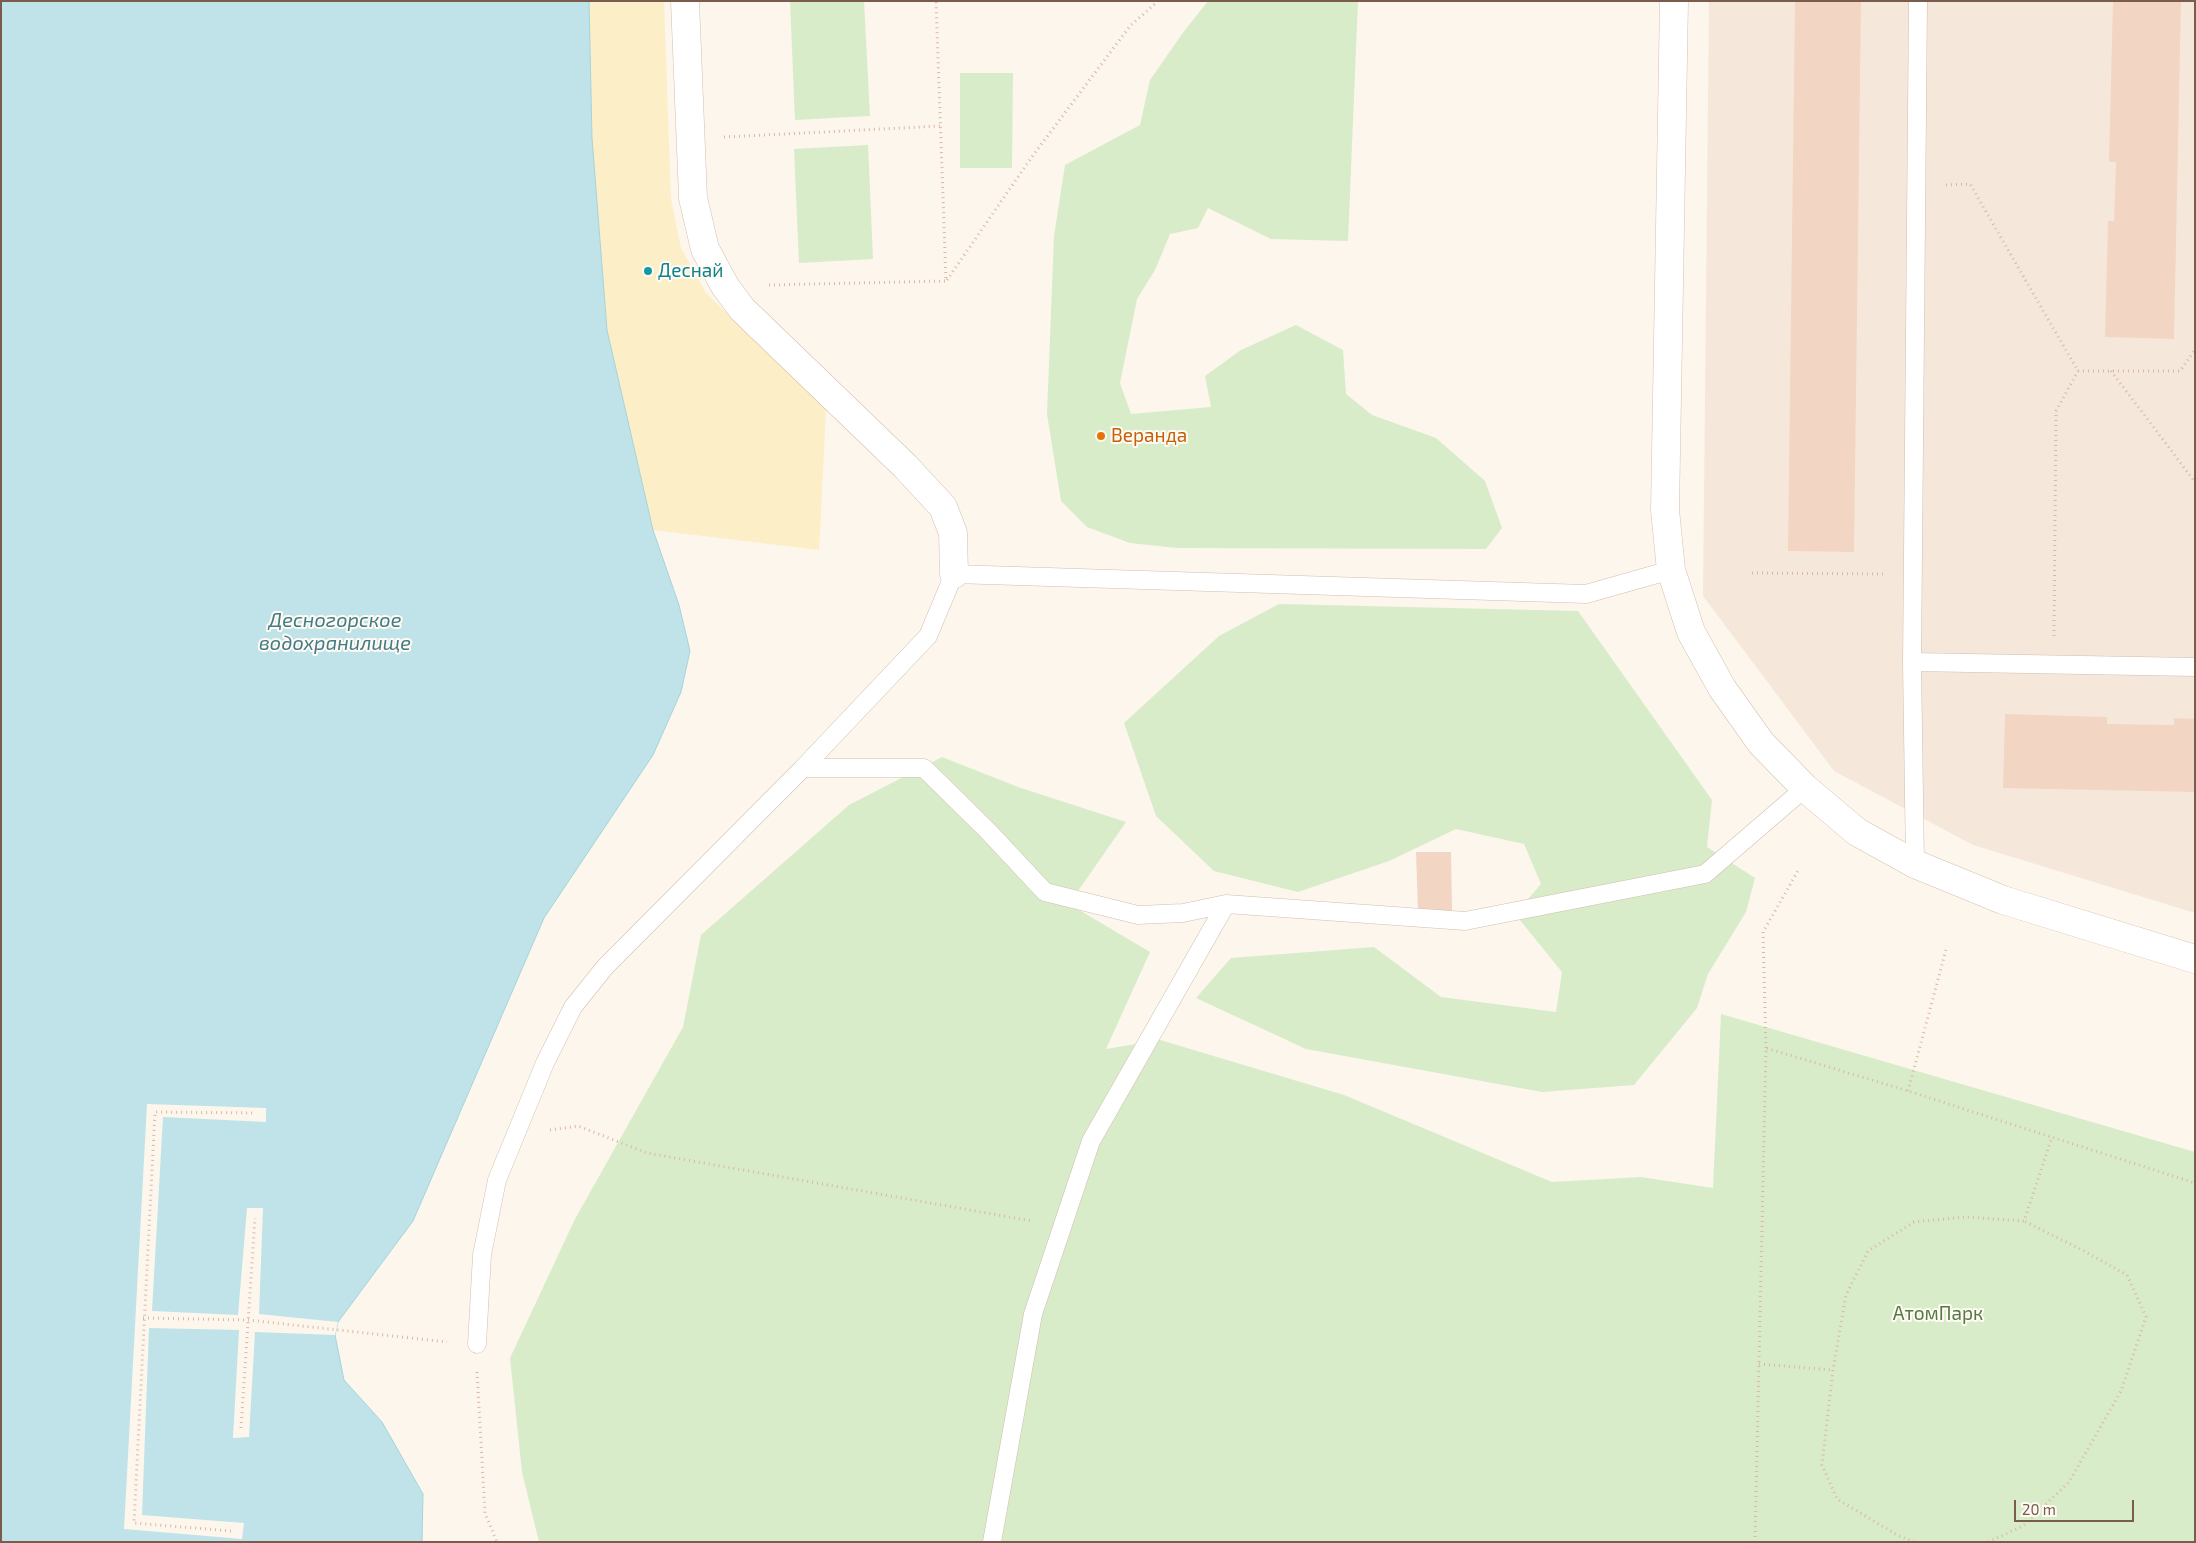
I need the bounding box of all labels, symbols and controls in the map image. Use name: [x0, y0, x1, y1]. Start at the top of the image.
place label: Деснай: [658, 260, 723, 282]
marker: Деснай: [642, 265, 654, 277]
place label: Веранда: [1111, 425, 1187, 447]
marker: Веранда: [1095, 430, 1107, 442]
water label: Десногорское водохранилище: [259, 608, 411, 655]
park label: АтомПарк: [1893, 1303, 1983, 1325]
scale bar: [2016, 1490, 2136, 1522]
text: 20 m: [2022, 1500, 2056, 1518]

